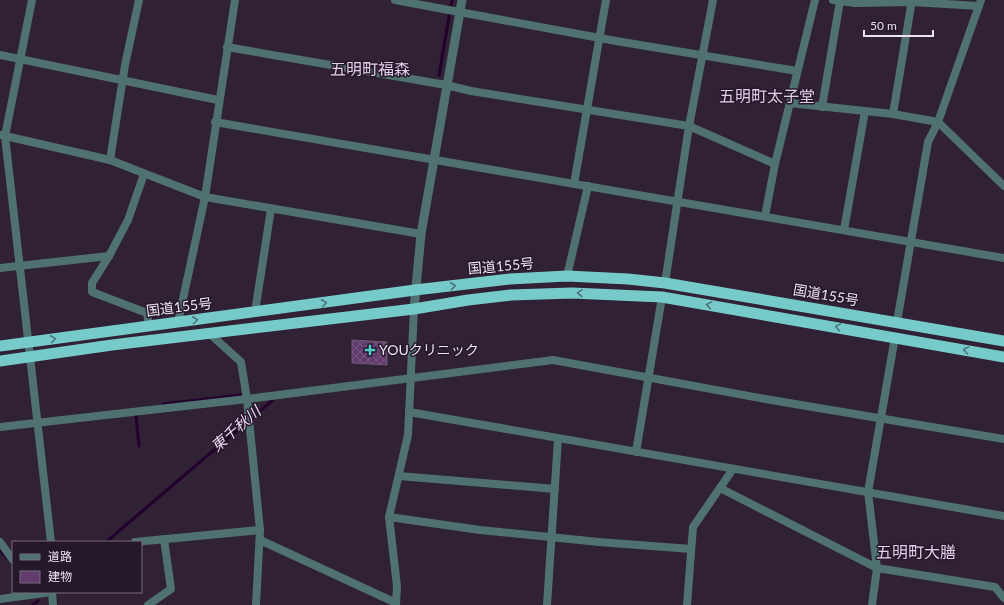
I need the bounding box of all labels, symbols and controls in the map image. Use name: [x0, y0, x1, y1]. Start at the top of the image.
scale bar: [864, 12, 933, 38]
text: 50 m: [870, 18, 897, 33]
district label: 五明町福森: [330, 59, 410, 78]
district label: 五明町太子堂: [719, 86, 815, 105]
street label: 国道155号: [467, 254, 535, 277]
street label: 国道155号: [792, 280, 860, 309]
one-way arrow: [450, 281, 456, 290]
one-way arrow: [577, 289, 583, 298]
street label: 国道155号: [145, 294, 213, 319]
one-way arrow: [321, 299, 327, 308]
one-way arrow: [706, 301, 713, 310]
one-way arrow: [192, 316, 198, 325]
one-way arrow: [835, 323, 841, 332]
one-way arrow: [50, 335, 56, 344]
place label: YOUクリニック: [379, 341, 479, 358]
marker: YOUクリニック: [364, 344, 376, 356]
one-way arrow: [963, 346, 969, 354]
water label: 東千秋川: [207, 400, 265, 455]
legend: [12, 541, 142, 593]
district label: 五明町大膳: [876, 542, 956, 561]
text: 道路: [48, 549, 72, 564]
text: 建物: [48, 569, 72, 584]

